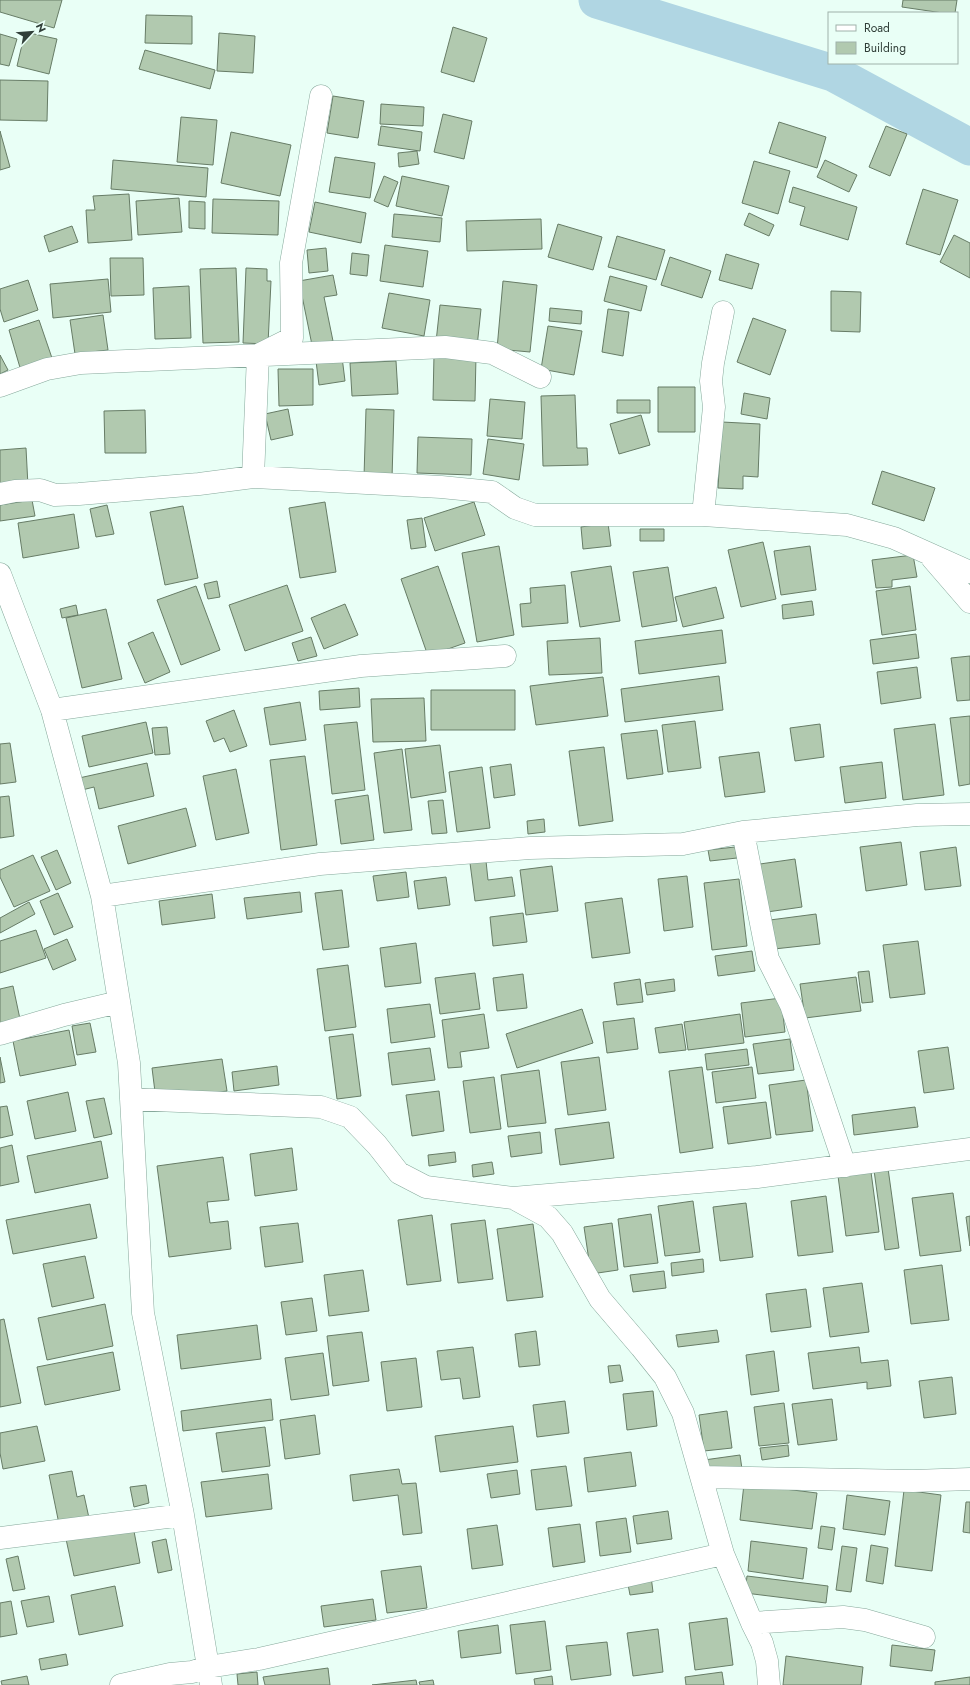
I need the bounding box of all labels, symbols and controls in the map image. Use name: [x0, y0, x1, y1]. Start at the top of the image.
north arrow: [12, 12, 52, 52]
legend: [828, 12, 958, 64]
text: Road: [864, 19, 890, 37]
text: N: [32, 20, 50, 35]
text: Building: [864, 39, 906, 57]

